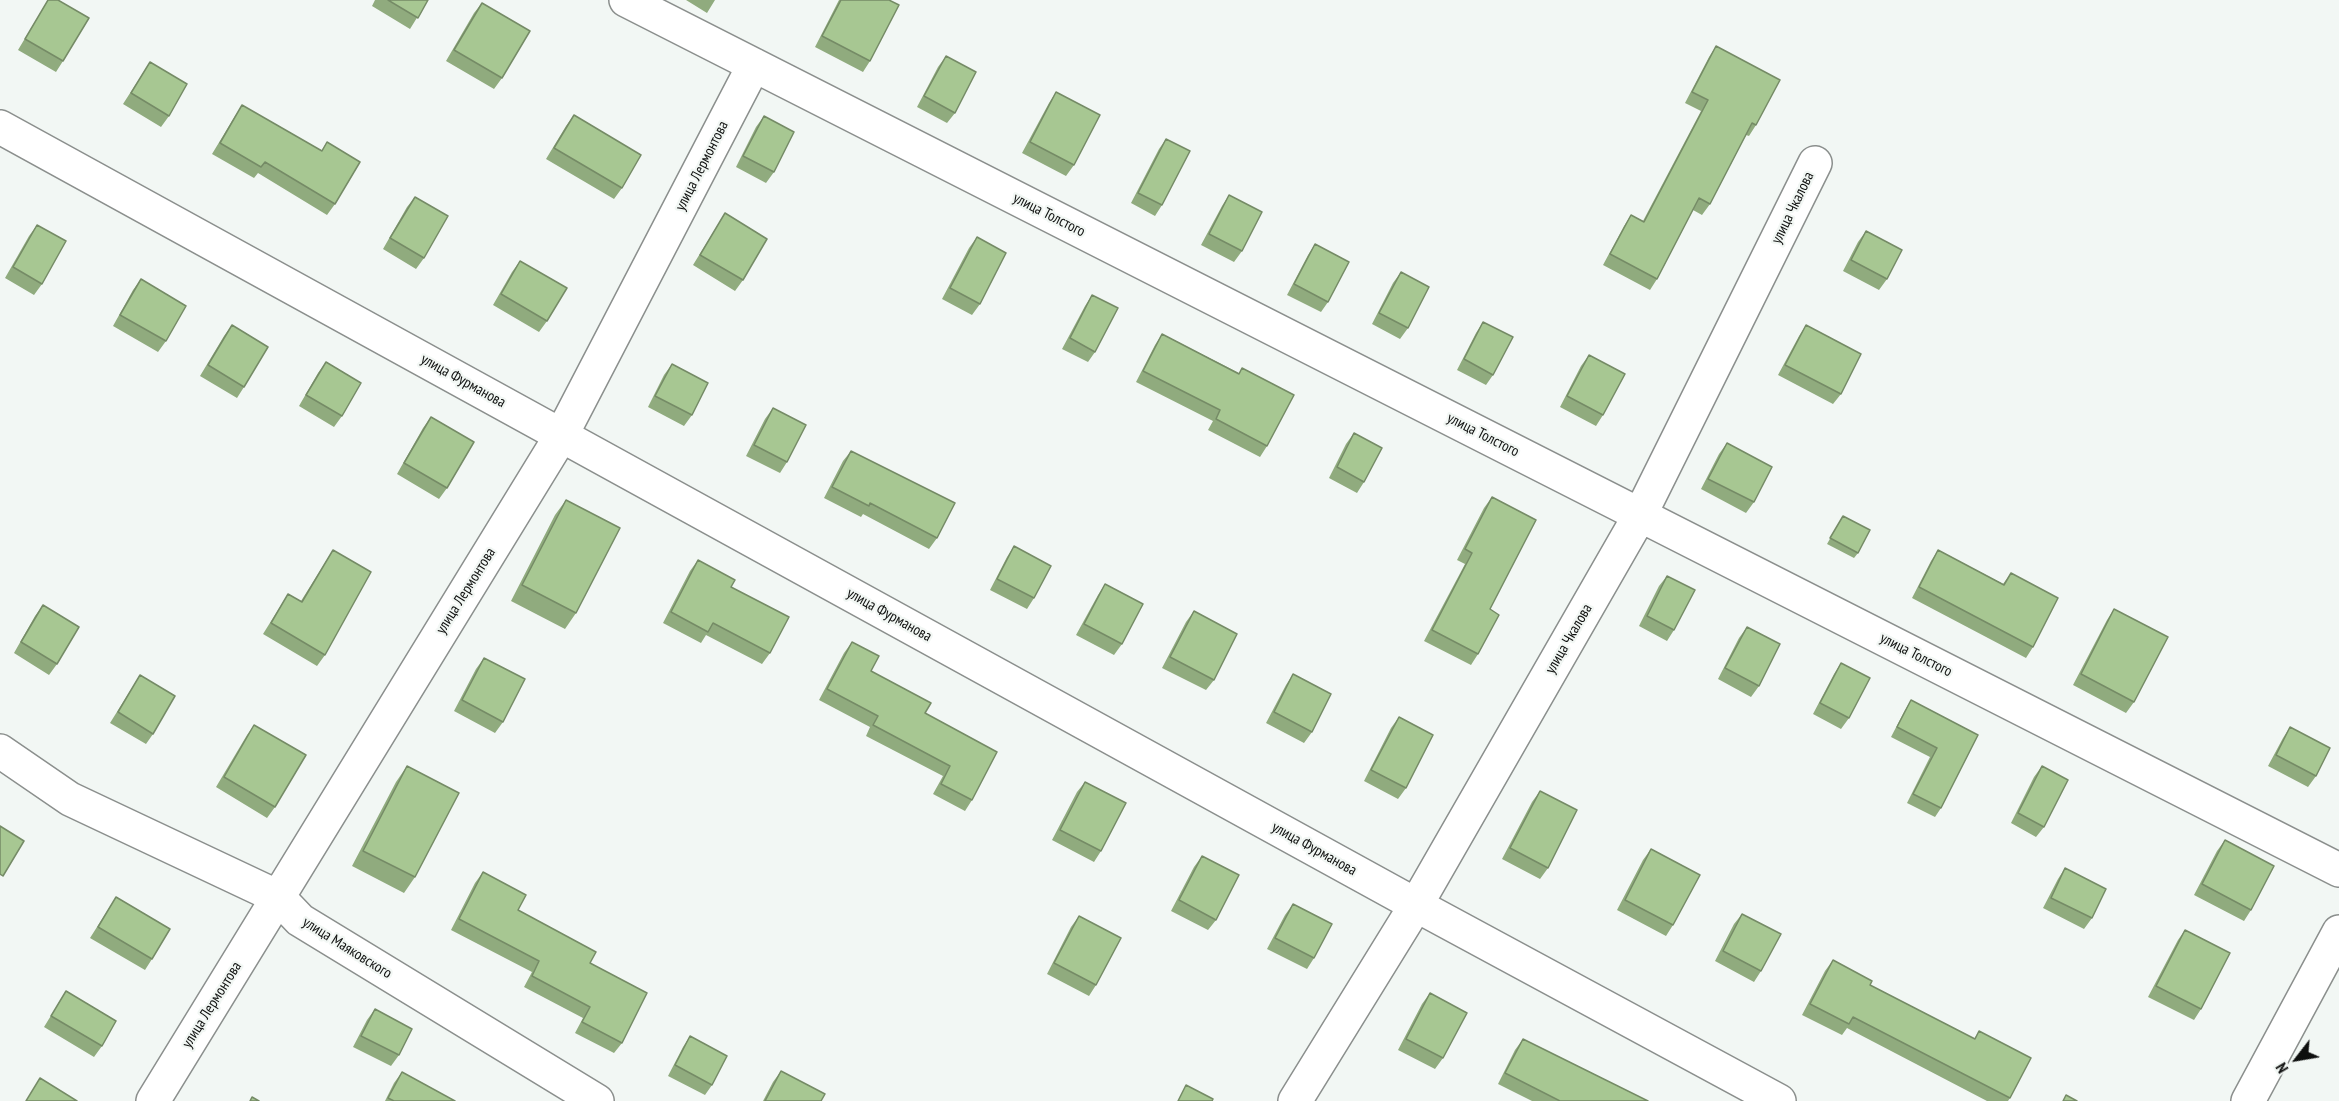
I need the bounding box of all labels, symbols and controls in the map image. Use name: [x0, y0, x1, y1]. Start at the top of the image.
street label: улица Лермонтова: [672, 118, 732, 214]
street label: улица Чкалова: [1768, 169, 1818, 247]
street label: улица Толстого: [1010, 189, 1088, 241]
street label: улица Фурманова: [417, 350, 509, 412]
street label: улица Толстого: [1444, 409, 1522, 461]
street label: улица Лермонтова: [432, 545, 500, 637]
street label: улица Фурманова: [843, 584, 935, 646]
street label: улица Чкалова: [1542, 601, 1596, 677]
street label: улица Толстого: [1877, 629, 1955, 681]
street label: улица Фурманова: [1268, 818, 1360, 880]
street label: улица Маяковского: [299, 913, 395, 983]
street label: улица Лермонтова: [178, 959, 246, 1051]
north arrow: [2267, 1029, 2327, 1089]
text: N: [2271, 1059, 2292, 1077]

